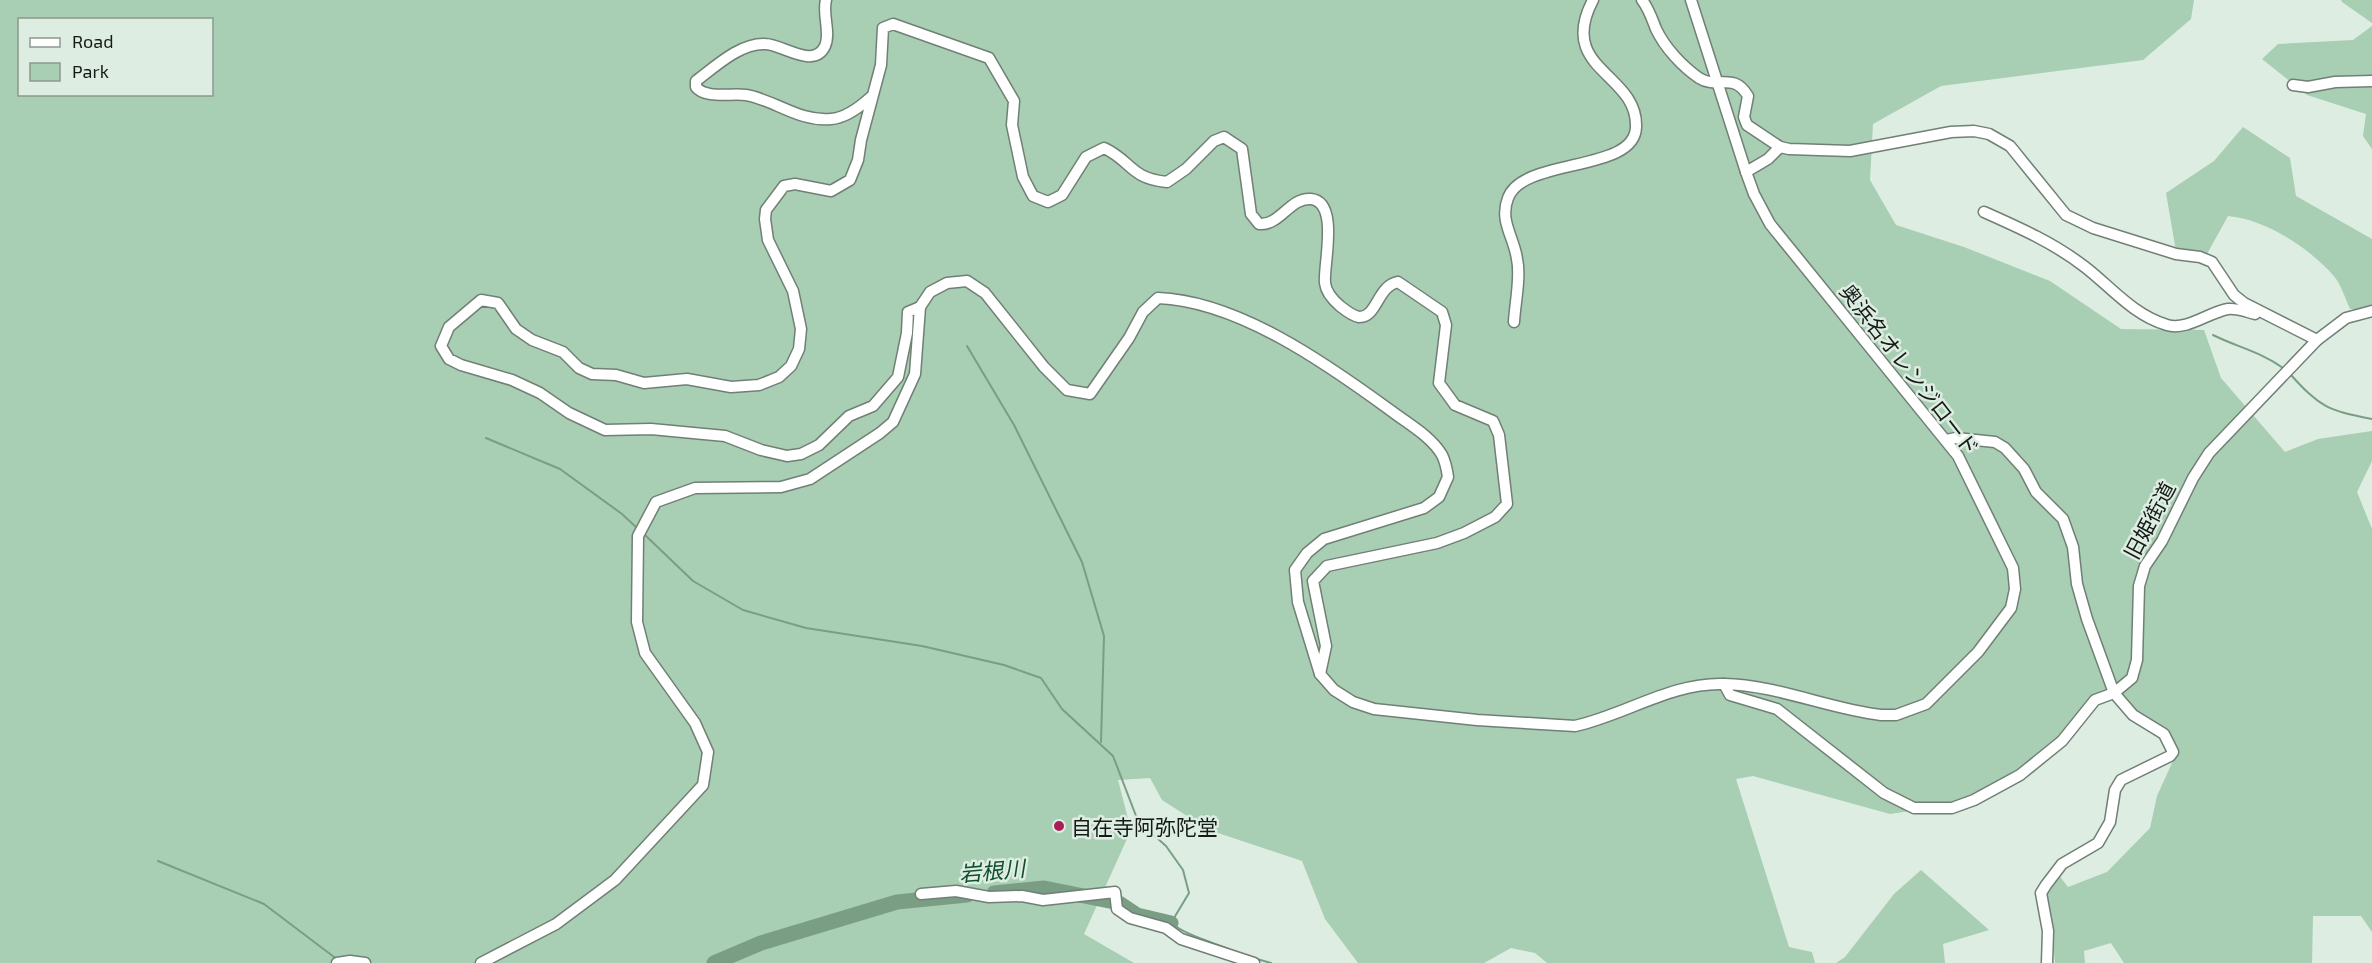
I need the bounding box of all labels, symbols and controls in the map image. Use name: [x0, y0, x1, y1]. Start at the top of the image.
legend: [18, 18, 213, 96]
text: Road: [72, 30, 113, 52]
text: Park: [72, 60, 109, 82]
street label: 奥浜名オレンジロード: [1836, 279, 1984, 459]
street label: 旧姫街道: [2118, 477, 2180, 563]
place label: 自在寺阿弥陀堂: [1071, 814, 1218, 839]
marker: 自在寺阿弥陀堂: [1052, 819, 1066, 833]
water label: 岩根川: [958, 854, 1028, 886]

